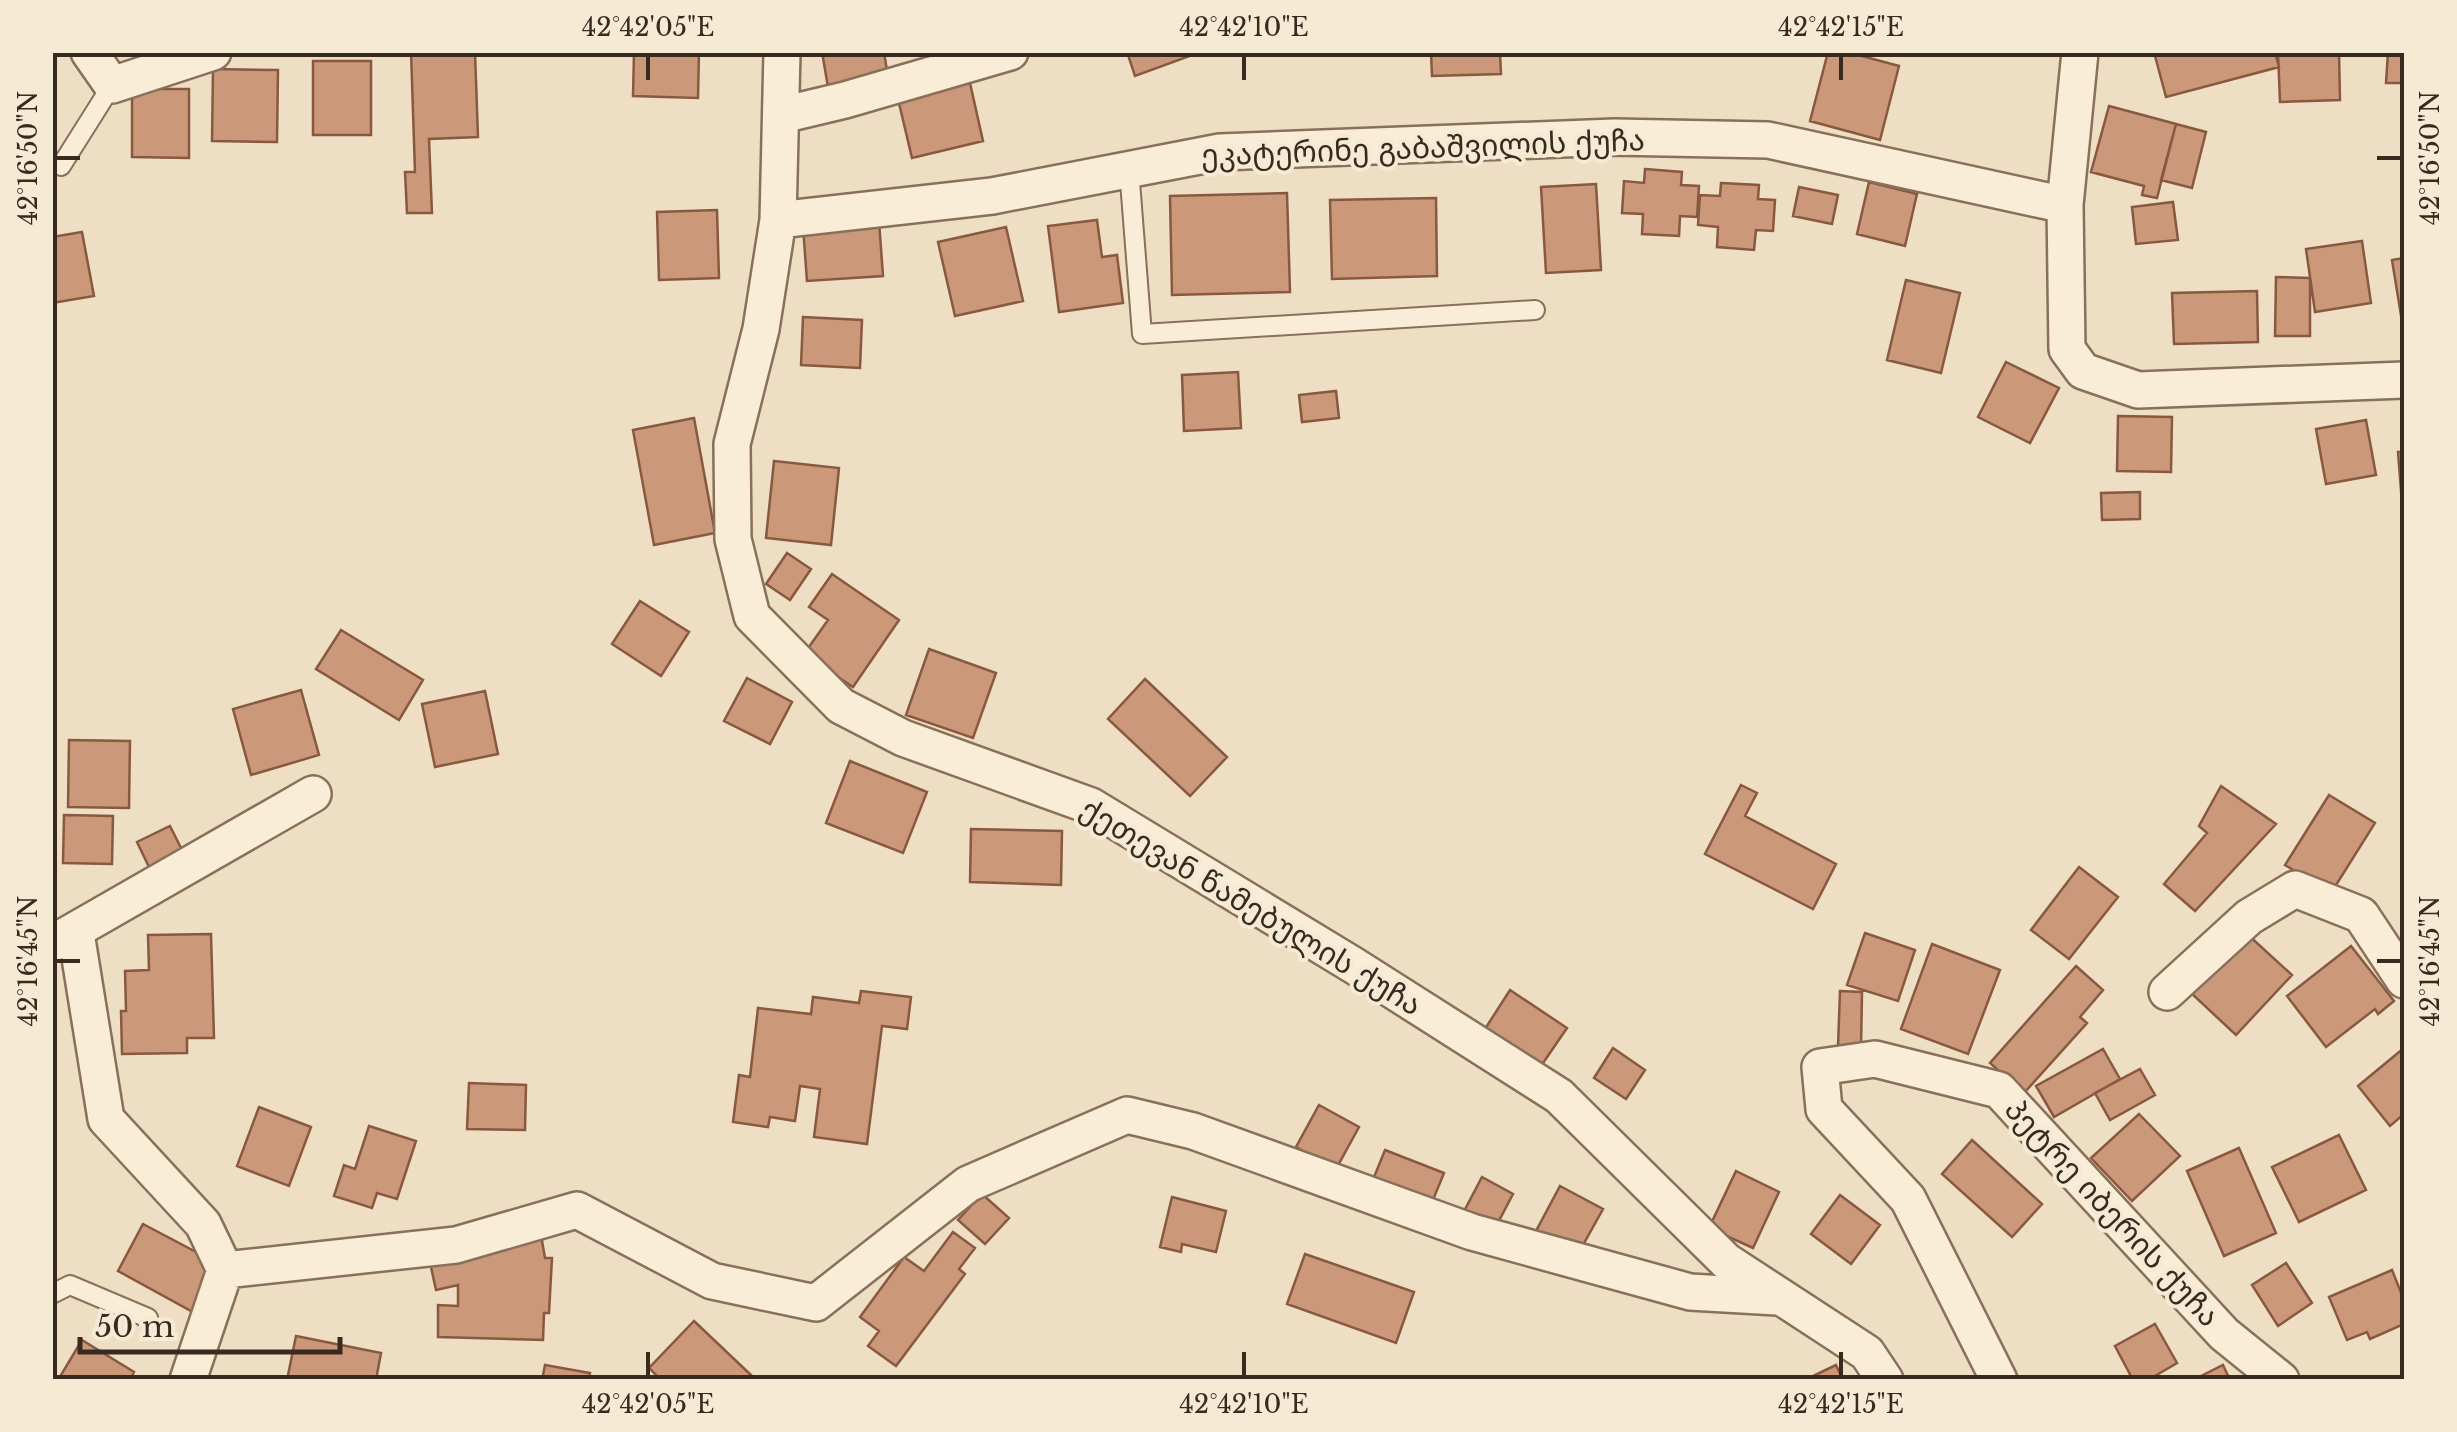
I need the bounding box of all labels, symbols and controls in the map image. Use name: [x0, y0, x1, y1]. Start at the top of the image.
text: 42°42'05"E: [582, 12, 714, 43]
text: 42°42'10"E: [1179, 12, 1309, 43]
text: 42°42'15"E: [1778, 12, 1904, 43]
text: 42°16'50"N: [13, 91, 44, 225]
text: 42°16'50"N: [2415, 91, 2446, 225]
street label: ეკატერინე გაბაშვილის ქუჩა: [1200, 121, 1646, 174]
street label: ქეთევან წამებულის ქუჩა: [1074, 790, 1429, 1023]
text: 42°16'45"N: [13, 896, 44, 1026]
text: 42°16'45"N: [2415, 896, 2446, 1026]
street label: პეტრე იბერის ქუჩა: [1997, 1091, 2228, 1334]
scale bar: [80, 1292, 340, 1354]
text: 50 m: [95, 1308, 174, 1345]
text: 42°42'05"E: [582, 1389, 714, 1420]
text: 42°42'10"E: [1179, 1389, 1309, 1420]
text: 42°42'15"E: [1778, 1389, 1904, 1420]

